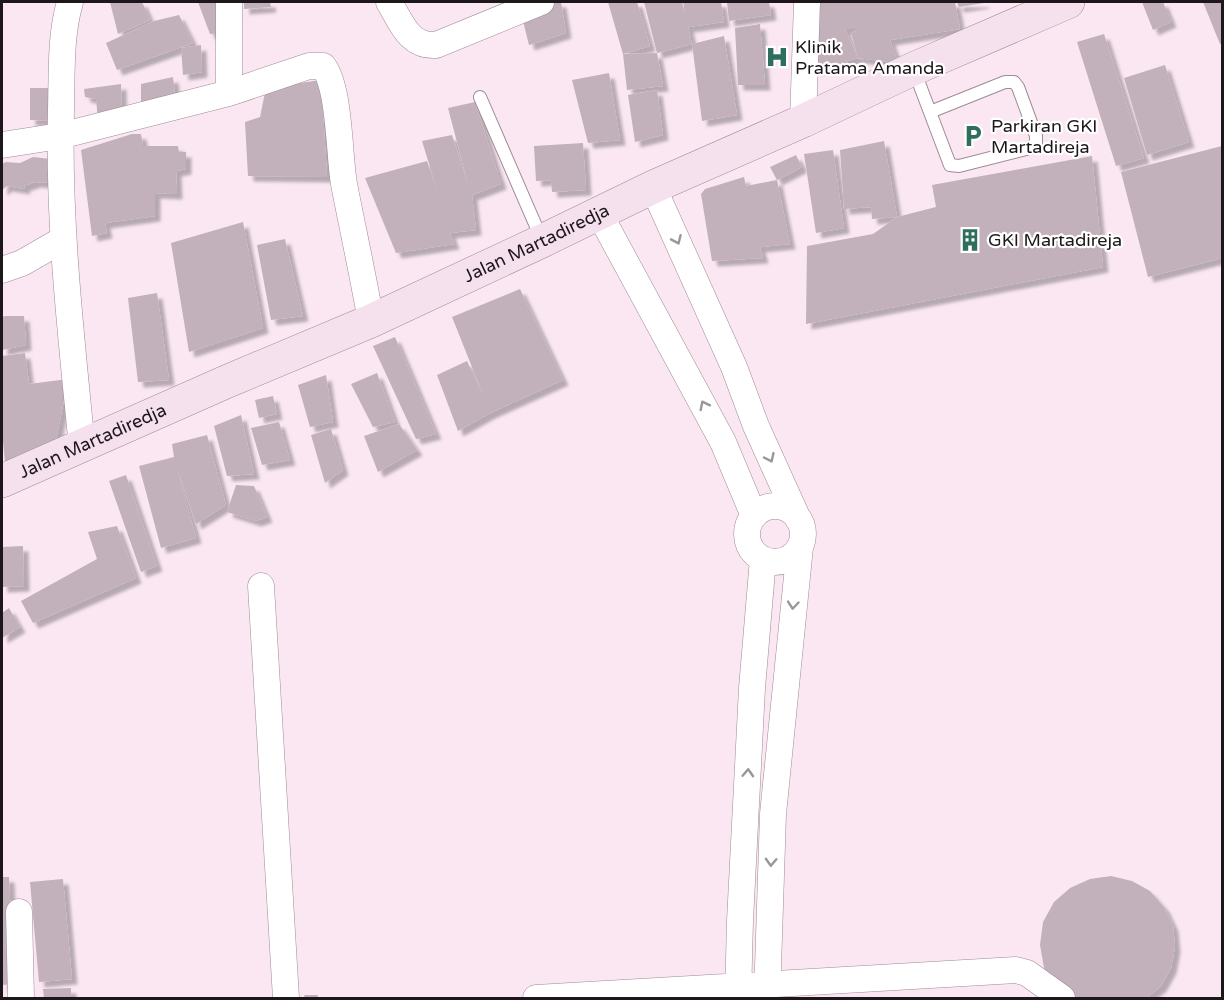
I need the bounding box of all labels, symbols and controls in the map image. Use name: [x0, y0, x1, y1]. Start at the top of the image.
place label: Klinik Pratama Amanda: [795, 36, 944, 79]
hospital icon: Klinik Pratama Amanda: [764, 44, 790, 70]
place label: Parkiran GKI Martadireja: [991, 115, 1097, 158]
parking icon: Parkiran GKI Martadireja: [960, 123, 986, 149]
street label: Jalan Martadiredja: [460, 199, 613, 287]
building icon: GKI Martadireja: [957, 227, 983, 253]
place label: GKI Martadireja: [988, 229, 1122, 251]
one-way arrow: [669, 234, 681, 245]
street label: Jalan Martadiredja: [15, 399, 170, 483]
one-way arrow: [699, 401, 711, 412]
one-way arrow: [763, 451, 775, 462]
one-way arrow: [787, 600, 800, 609]
one-way arrow: [741, 769, 754, 778]
one-way arrow: [765, 857, 777, 866]

